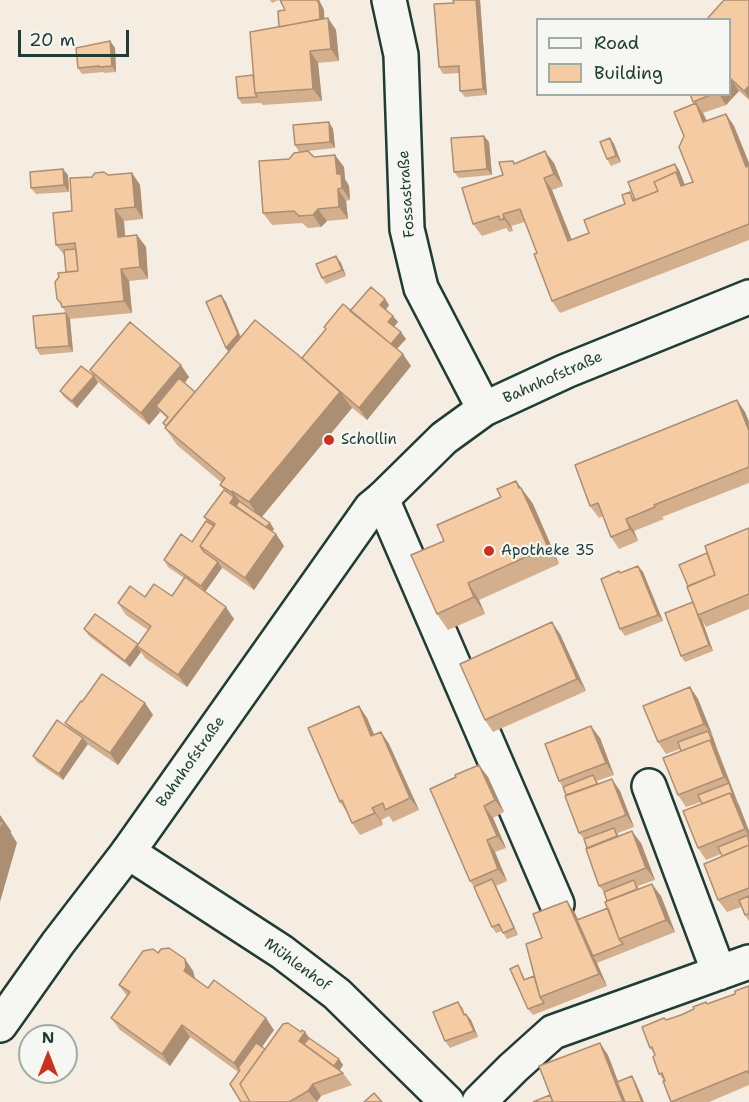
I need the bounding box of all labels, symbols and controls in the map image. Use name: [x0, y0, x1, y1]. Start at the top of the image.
scale bar: [21, 18, 132, 56]
legend: [536, 18, 731, 96]
text: 20 m: [29, 28, 75, 52]
text: Road: [594, 31, 639, 55]
text: Building: [594, 61, 663, 85]
street label: Fossastraße: [395, 150, 419, 238]
street label: Bahnhofstraße: [501, 348, 605, 408]
place label: Schollin: [341, 431, 397, 449]
marker: Schollin: [322, 433, 336, 447]
place label: Apotheke 35: [501, 542, 594, 560]
marker: Apotheke 35: [482, 544, 496, 558]
street label: Bahnhofstraße: [153, 713, 229, 811]
street label: Mühlenhof: [260, 935, 334, 995]
north arrow: [18, 1024, 78, 1084]
text: N: [42, 1027, 54, 1048]

